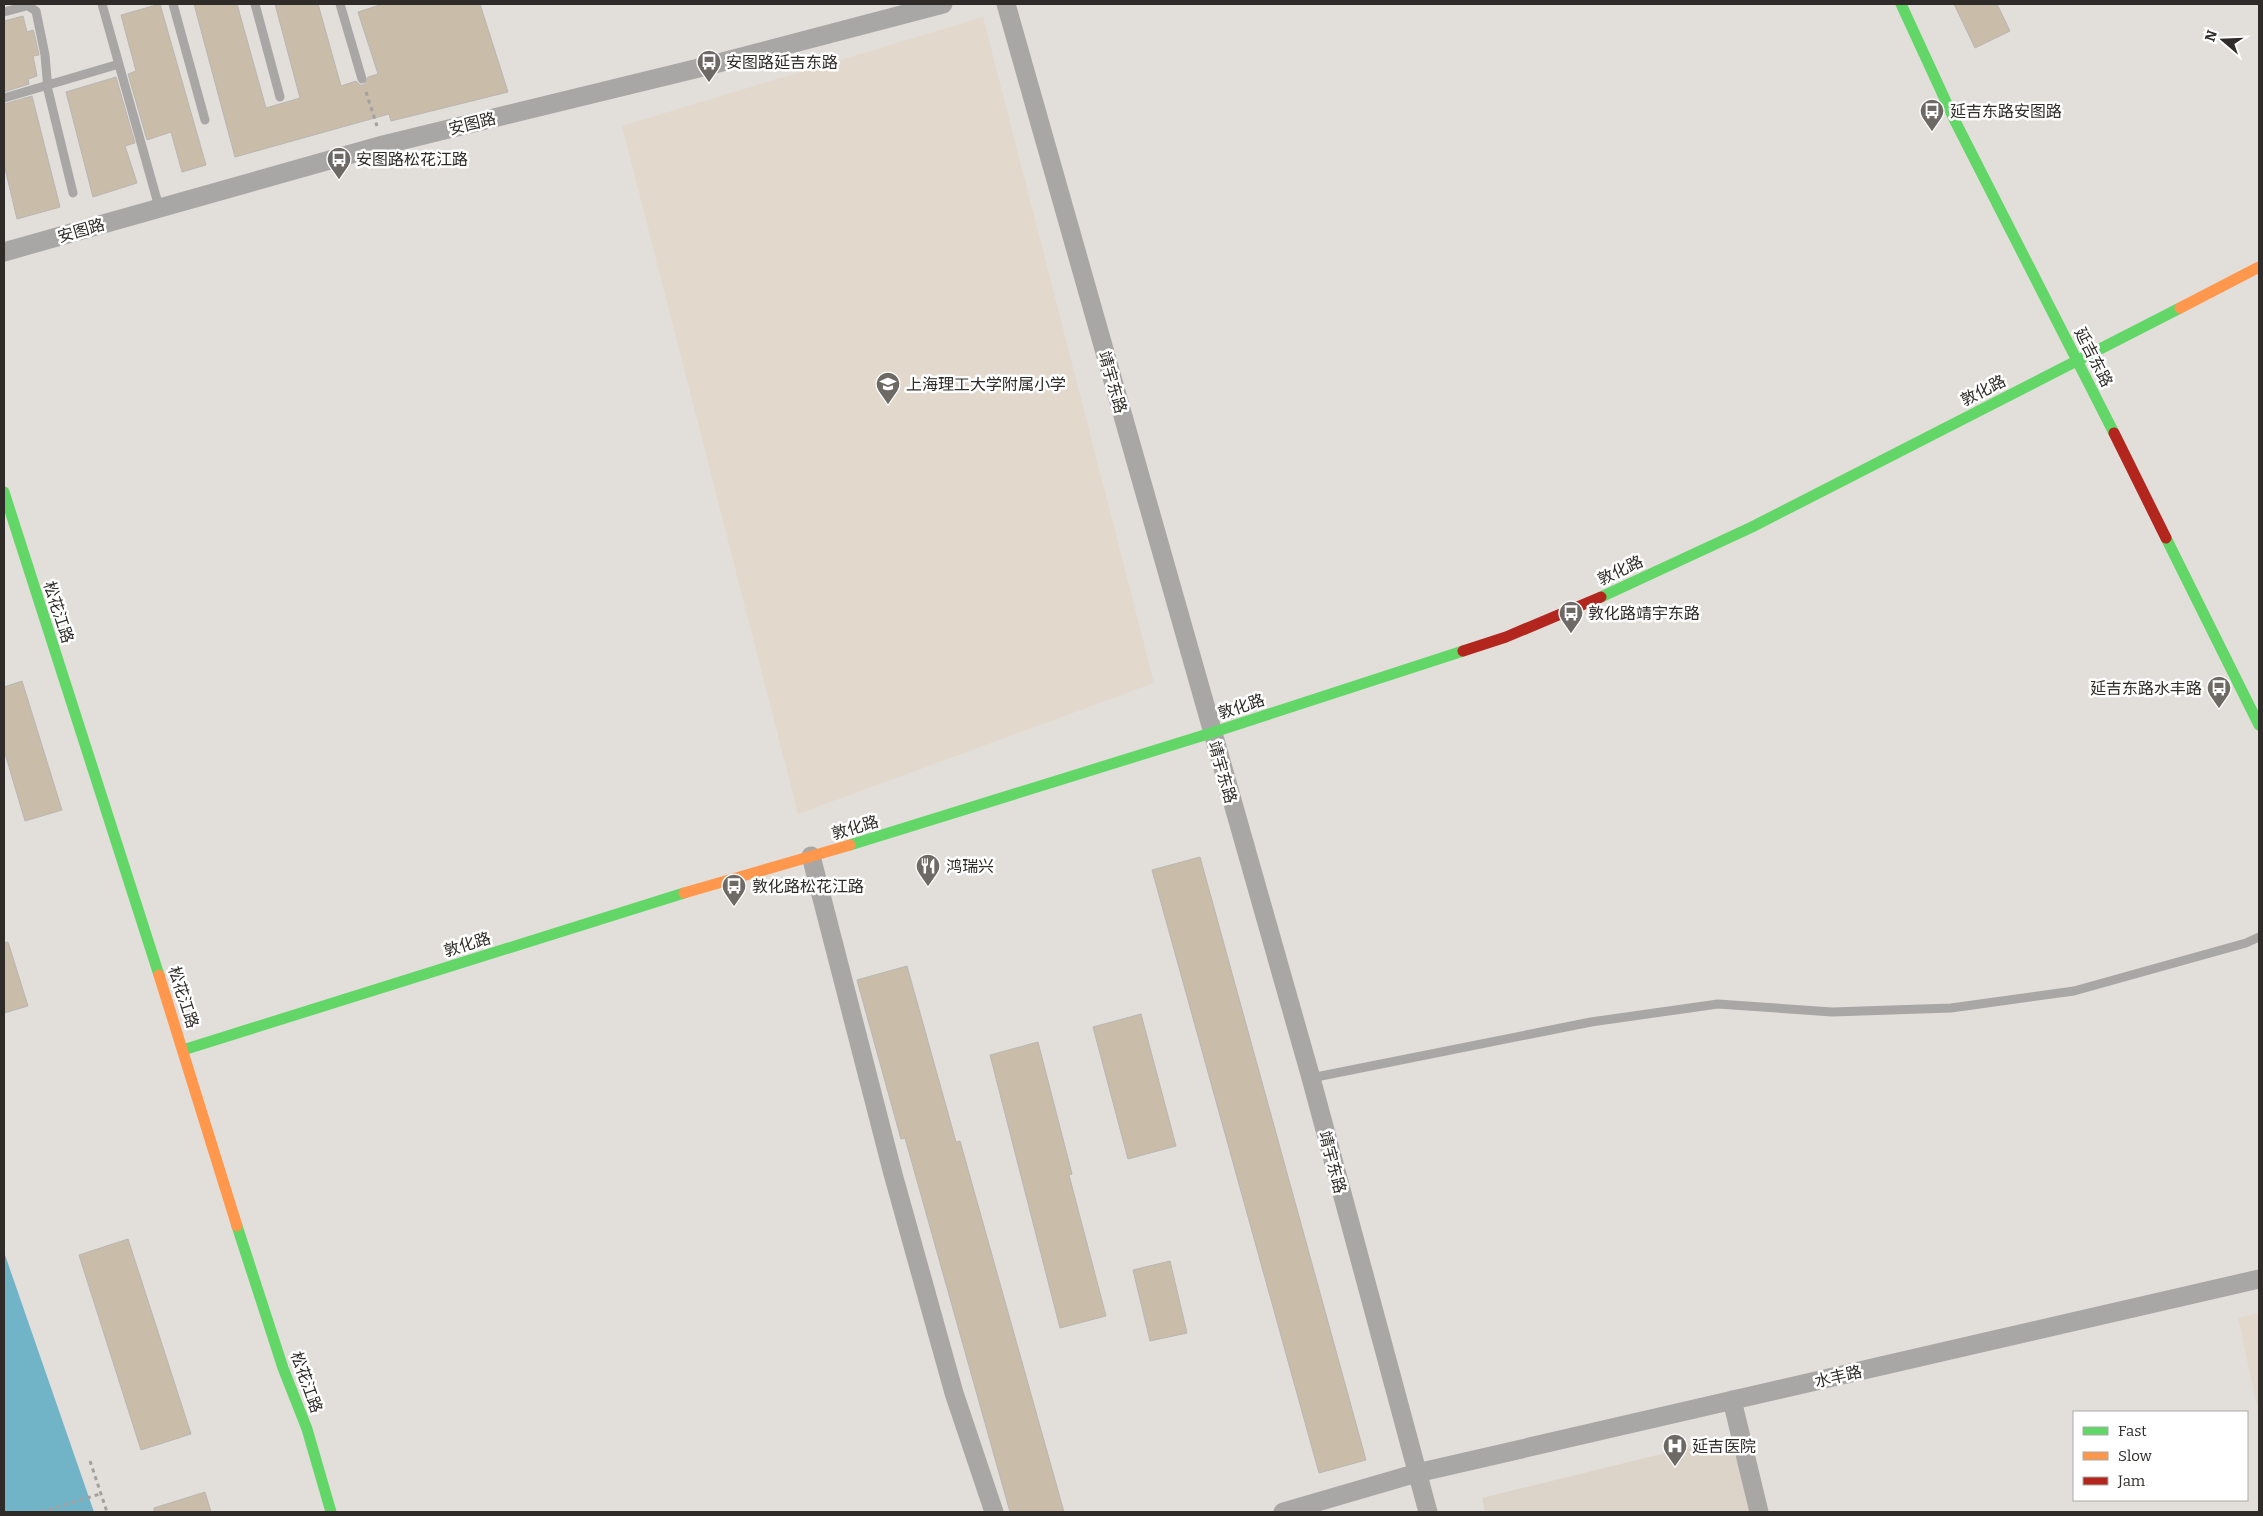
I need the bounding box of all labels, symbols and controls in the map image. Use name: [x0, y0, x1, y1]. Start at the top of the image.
north arrow: [2198, 15, 2248, 65]
text: N: [2201, 28, 2221, 44]
bus stop icon: 安图路延吉东路: [696, 49, 722, 83]
place label: 安图路延吉东路: [726, 53, 838, 72]
bus stop icon: 延吉东路安图路: [1919, 98, 1945, 132]
place label: 延吉东路安图路: [1950, 102, 2062, 121]
street label: 安图路: [447, 108, 498, 139]
bus stop icon: 安图路松花江路: [326, 146, 352, 180]
place label: 安图路松花江路: [356, 150, 468, 169]
street label: 安图路: [55, 215, 107, 246]
street label: 延吉东路: [2071, 324, 2117, 390]
street label: 靖宇东路: [1095, 349, 1130, 416]
school or university icon: 上海理工大学附属小学: [875, 371, 901, 405]
street label: 敦化路: [1958, 371, 2009, 410]
place label: 上海理工大学附属小学: [906, 375, 1066, 394]
street label: 敦化路: [1594, 552, 1646, 589]
street label: 松花江路: [40, 579, 77, 646]
bus stop icon: 敦化路靖宇东路: [1558, 600, 1584, 634]
place label: 敦化路靖宇东路: [1588, 604, 1700, 623]
bus stop icon: 延吉东路水丰路: [2206, 675, 2232, 709]
place label: 延吉东路水丰路: [2090, 679, 2202, 698]
street label: 敦化路: [1215, 690, 1267, 723]
street label: 靖宇东路: [1205, 739, 1240, 806]
street label: 敦化路: [829, 812, 881, 843]
restaurant icon: 鸿瑞兴: [915, 853, 941, 887]
place label: 鸿瑞兴: [946, 857, 994, 876]
bus stop icon: 敦化路松花江路: [721, 873, 747, 907]
place label: 敦化路松花江路: [752, 877, 864, 896]
street label: 敦化路: [441, 928, 493, 961]
street label: 松花江路: [165, 964, 202, 1031]
street label: 靖宇东路: [1315, 1129, 1350, 1196]
street label: 松花江路: [287, 1349, 326, 1415]
street label: 水丰路: [1813, 1362, 1864, 1391]
legend: [2073, 1411, 2248, 1501]
text: Fast: [2118, 1422, 2147, 1440]
hospital icon: 延吉医院: [1662, 1433, 1688, 1467]
place label: 延吉医院: [1692, 1437, 1756, 1456]
text: Slow: [2118, 1447, 2153, 1465]
text: Jam: [2117, 1472, 2146, 1490]

